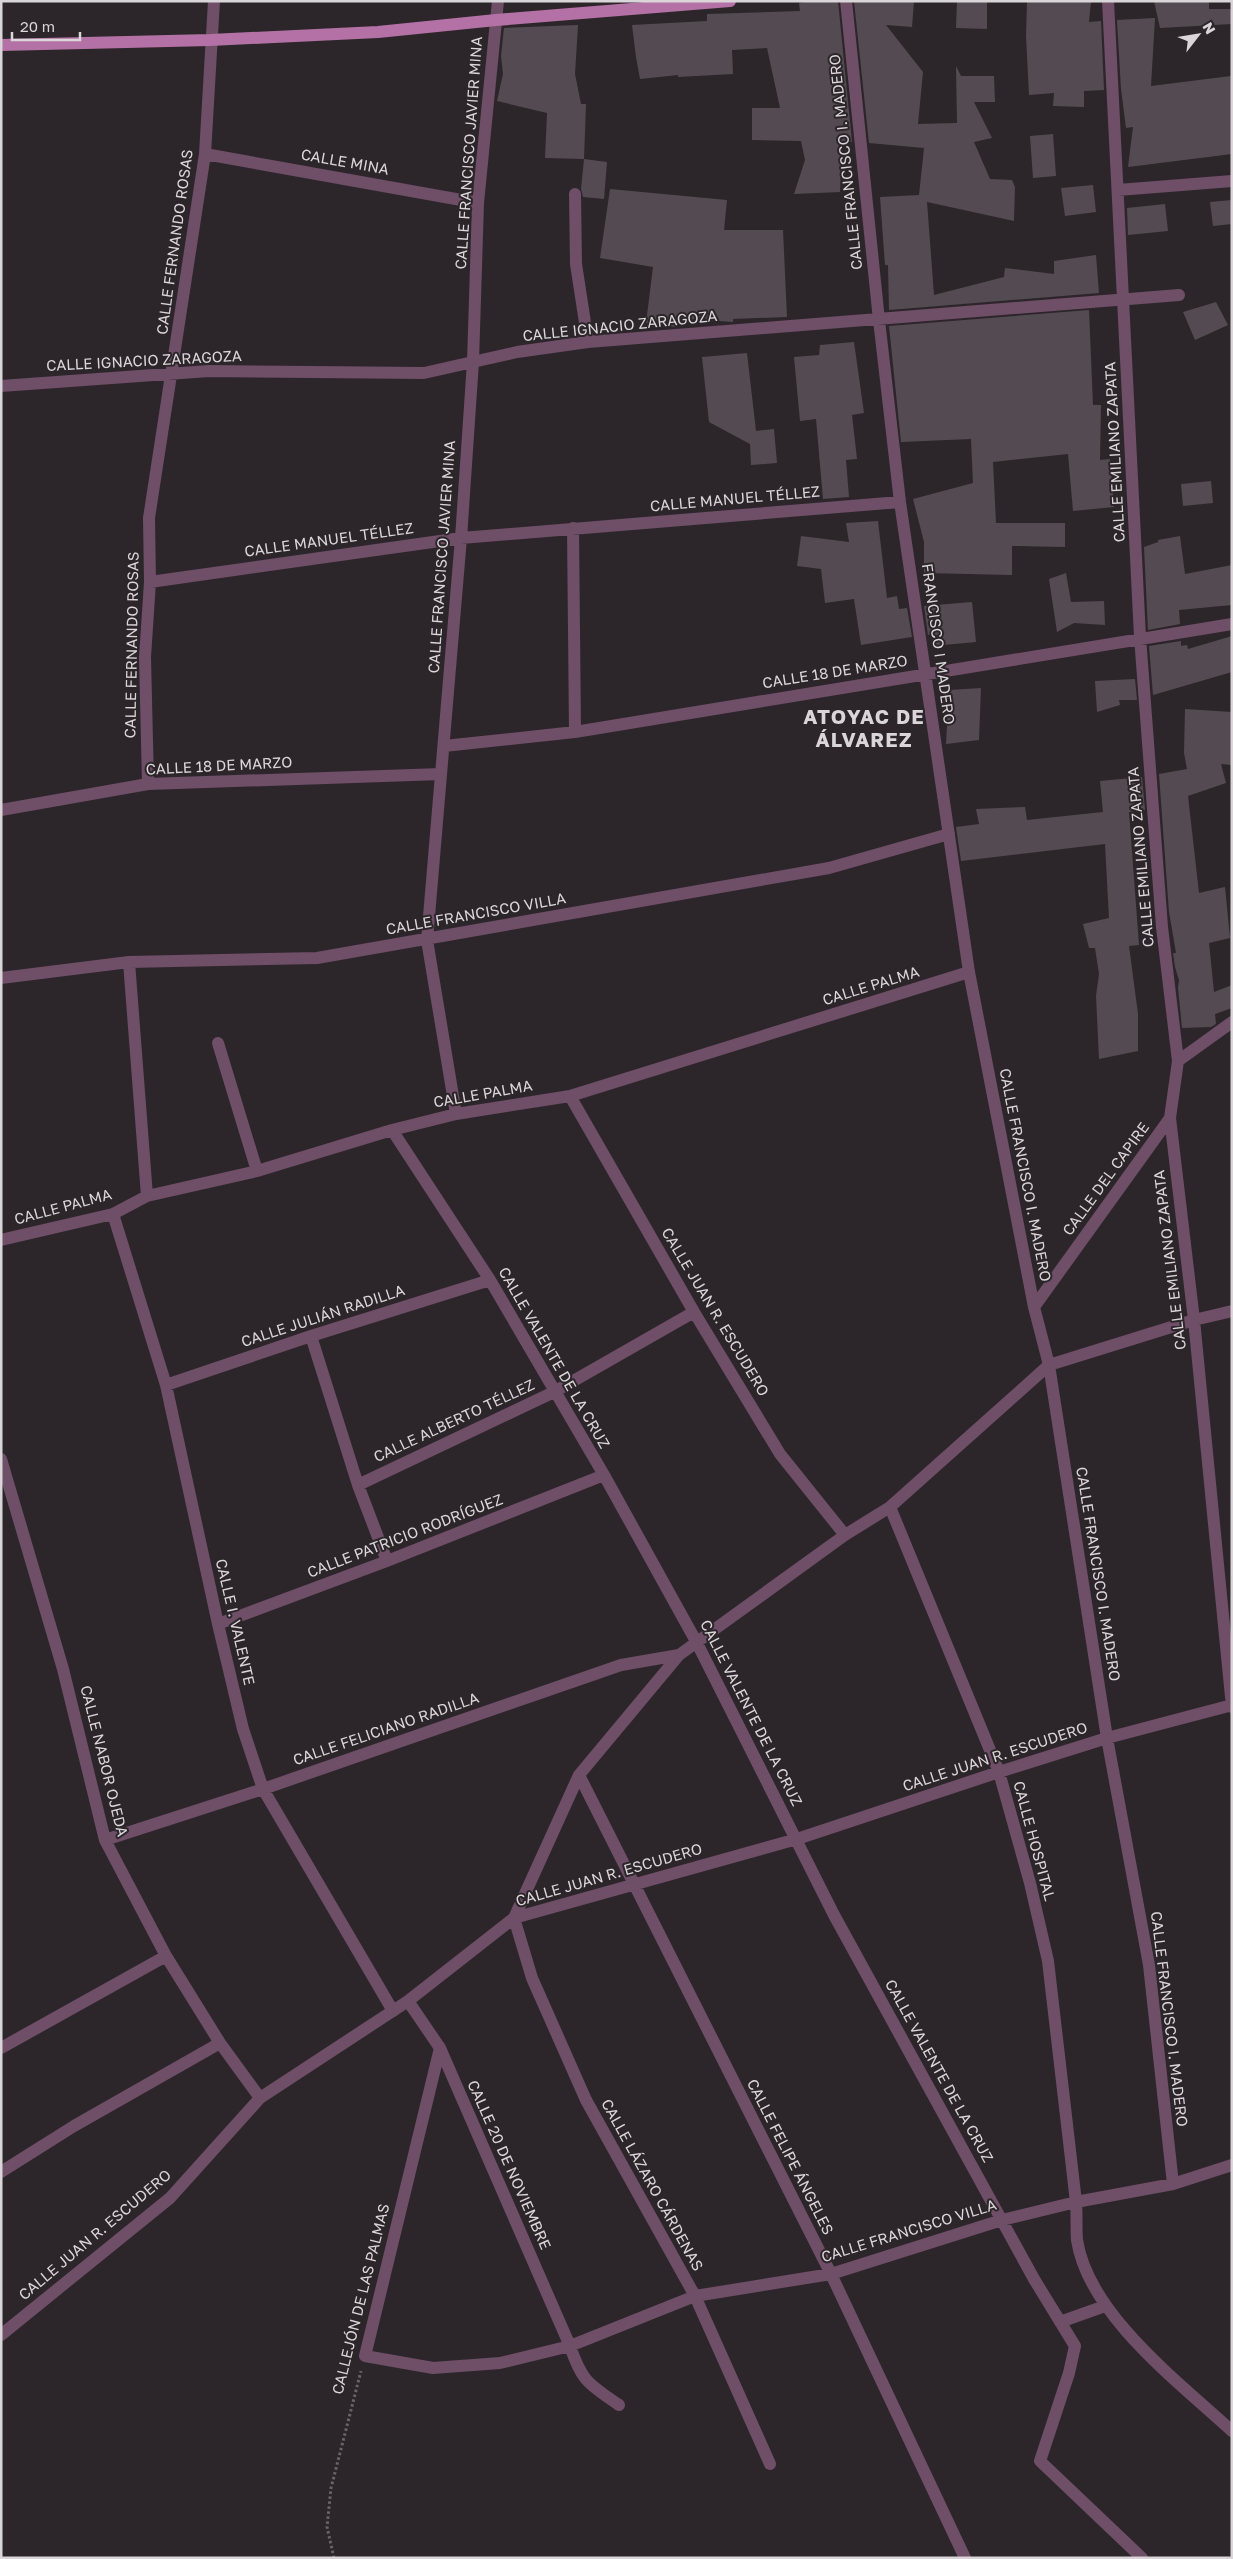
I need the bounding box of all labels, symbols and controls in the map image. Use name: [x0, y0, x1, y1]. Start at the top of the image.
scale bar: [12, 10, 80, 42]
north arrow: [1173, 10, 1223, 60]
text: 20 m: [20, 17, 55, 35]
text: N: [1200, 19, 1220, 37]
street label: CALLE FRANCISCO JAVIER MINA: [451, 36, 485, 270]
street label: CALLE FRANCISCO I. MADERO: [825, 53, 865, 271]
street label: CALLE MINA: [300, 144, 391, 178]
street label: CALLE FERNANDO ROSAS: [152, 148, 196, 336]
street label: CALLE IGNACIO ZARAGOZA: [522, 306, 718, 344]
street label: CALLE IGNACIO ZARAGOZA: [46, 346, 242, 374]
street label: CALLE EMILIANO ZAPATA: [1100, 361, 1128, 543]
street label: CALLE FRANCISCO JAVIER MINA: [424, 440, 458, 674]
street label: CALLE MANUEL TÉLLEZ: [649, 482, 821, 514]
street label: CALLE MANUEL TÉLLEZ: [243, 518, 414, 560]
street label: CALLE FERNANDO ROSAS: [120, 551, 142, 738]
street label: FRANCISCO I MADERO: [919, 562, 959, 726]
street label: CALLE 18 DE MARZO: [761, 651, 909, 691]
district label: ATOYAC DE ÁLVAREZ: [803, 704, 925, 751]
street label: CALLE 18 DE MARZO: [145, 752, 293, 778]
street label: CALLE EMILIANO ZAPATA: [1123, 766, 1157, 948]
street label: CALLE FRANCISCO VILLA: [384, 888, 567, 938]
street label: CALLE PALMA: [820, 962, 921, 1008]
street label: CALLE FRANCISCO I. MADERO: [996, 1067, 1056, 1283]
street label: CALLE PALMA: [432, 1075, 534, 1111]
street label: CALLE DEL CAPIRE: [1058, 1118, 1152, 1239]
street label: CALLE EMILIANO ZAPATA: [1149, 1169, 1189, 1351]
street label: CALLE PALMA: [12, 1184, 113, 1228]
street label: CALLE JUAN R. ESCUDERO: [658, 1224, 773, 1399]
street label: CALLE VALENTE DE LA CRUZ: [495, 1264, 614, 1451]
street label: CALLE JULIÁN RADILLA: [239, 1280, 407, 1350]
street label: CALLE ALBERTO TÉLLEZ: [370, 1375, 537, 1465]
street label: CALLE FRANCISCO I. MADERO: [1073, 1465, 1125, 1682]
street label: CALLE PATRICIO RODRÍGUEZ: [304, 1489, 505, 1581]
street label: CALLE I. VALENTE: [213, 1557, 259, 1687]
street label: CALLE VALENTE DE LA CRUZ: [697, 1617, 807, 1809]
street label: CALLE NABOR OJEDA: [77, 1683, 132, 1838]
street label: CALLE FELICIANO RADILLA: [290, 1688, 481, 1768]
street label: CALLE JUAN R. ESCUDERO: [900, 1718, 1089, 1794]
street label: CALLE HOSPITAL: [1010, 1779, 1060, 1903]
street label: CALLE JUAN R. ESCUDERO: [513, 1839, 704, 1909]
street label: CALLE FRANCISCO I. MADERO: [1148, 1910, 1192, 2128]
street label: CALLE VALENTE DE LA CRUZ: [882, 1976, 998, 2165]
street label: CALLE FELIPE ÁNGELES: [744, 2076, 838, 2237]
street label: CALLE 20 DE NOVIEMBRE: [464, 2077, 555, 2252]
street label: CALLE LÁZARO CÁRDENAS: [598, 2095, 708, 2274]
street label: CALLE JUAN R. ESCUDERO: [15, 2165, 174, 2303]
street label: CALLE FRANCISCO VILLA: [819, 2195, 999, 2265]
street label: CALLEJÓN DE LAS PALMAS: [328, 2201, 392, 2396]

